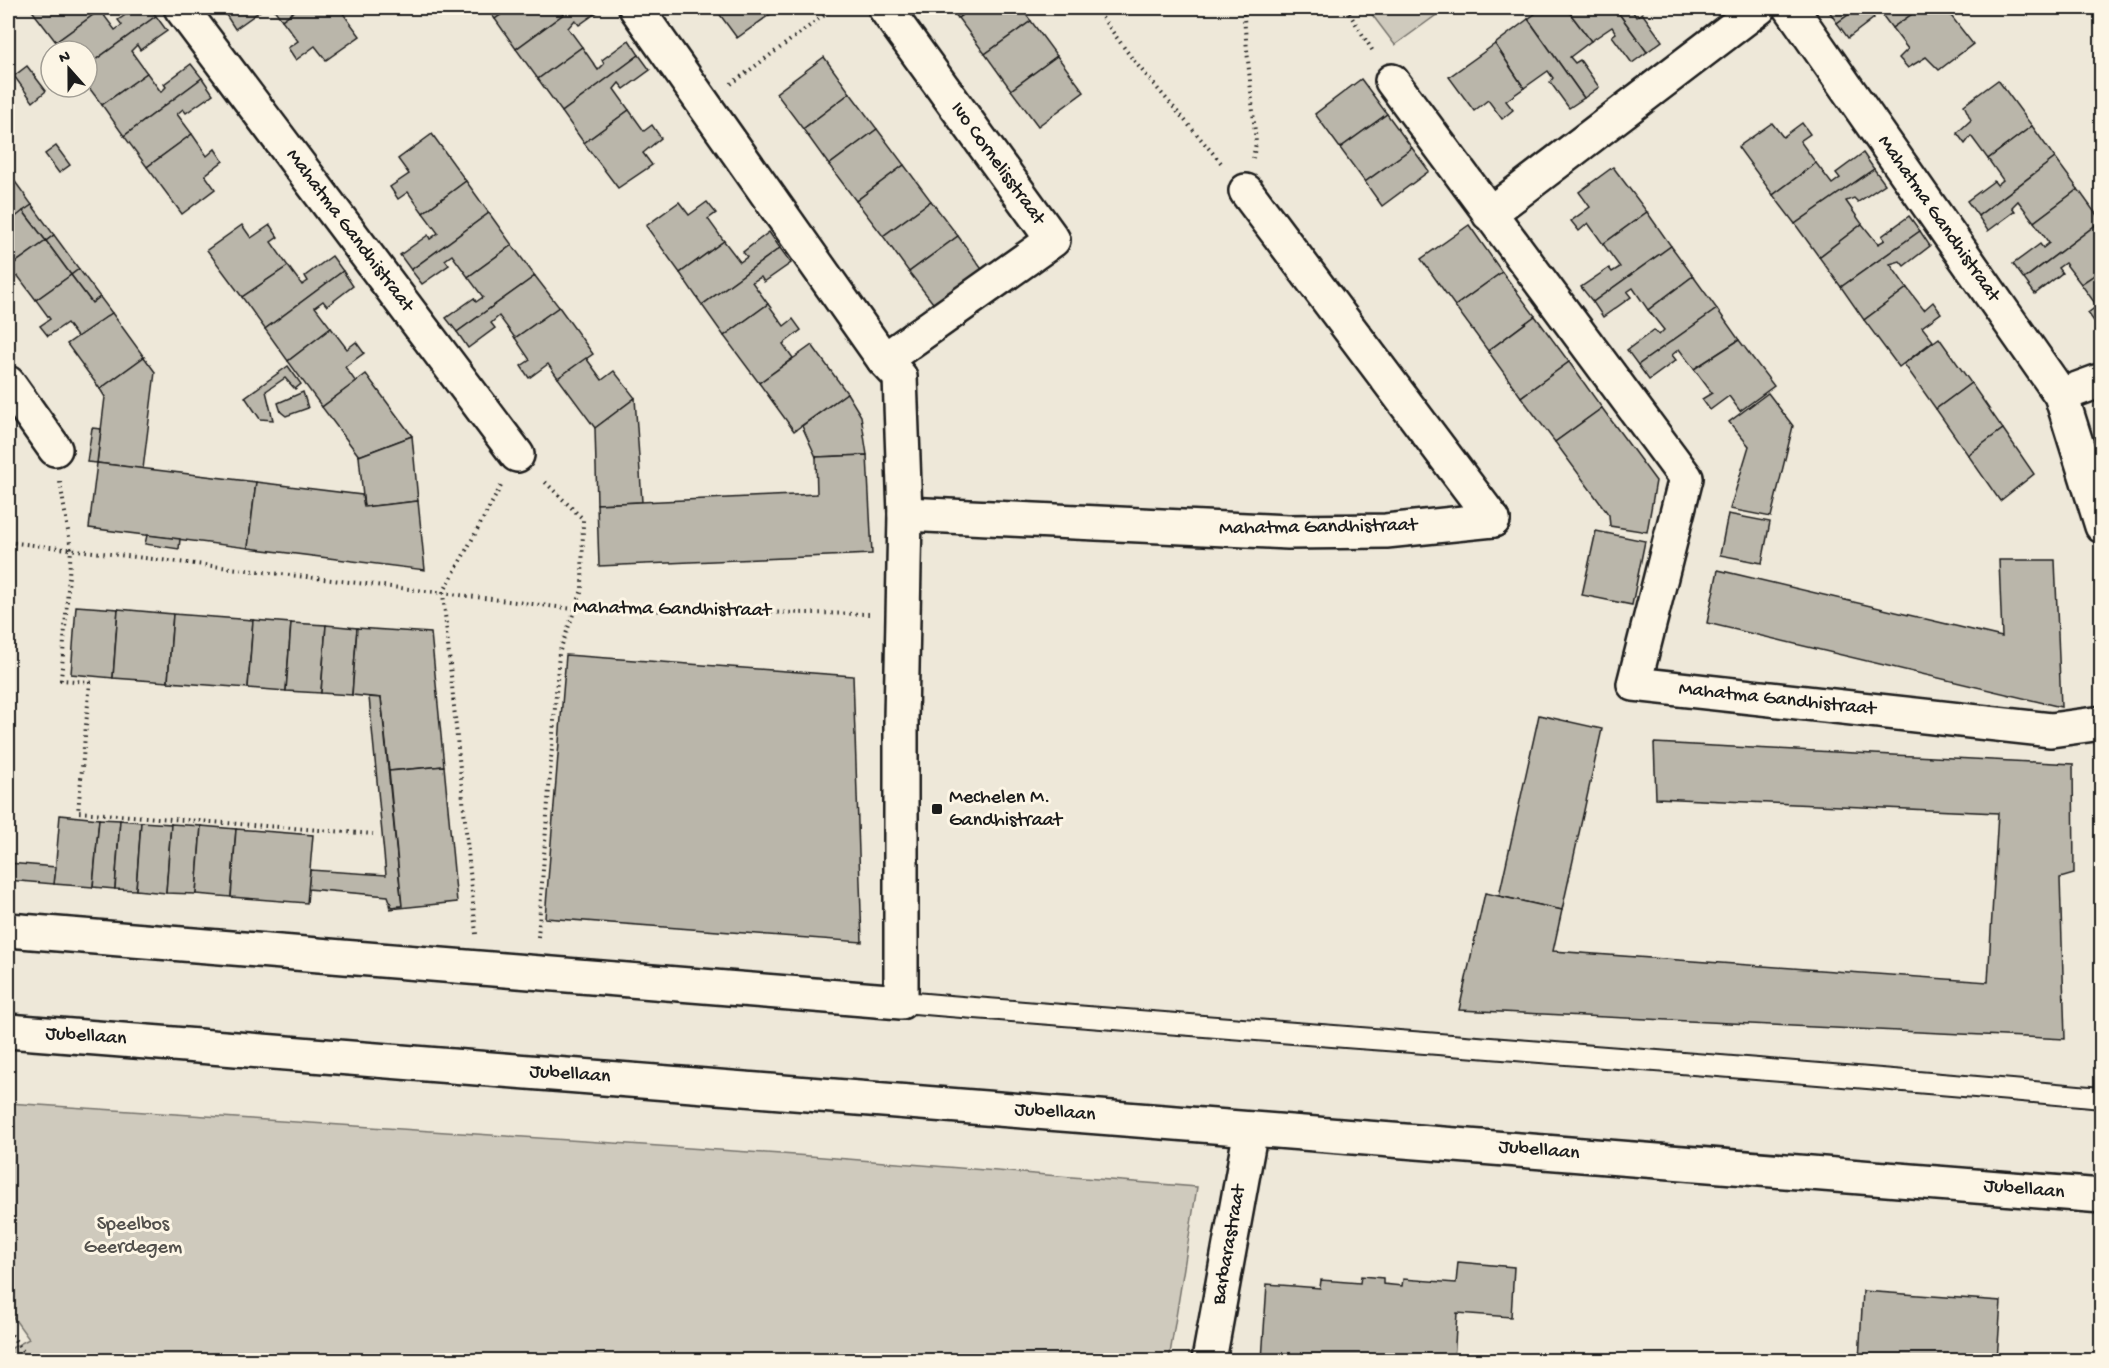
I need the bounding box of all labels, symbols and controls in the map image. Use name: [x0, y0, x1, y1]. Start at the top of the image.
north arrow: [39, 39, 99, 99]
text: N: [57, 47, 74, 69]
street label: Ivo Cornelisstraat: [945, 98, 1050, 231]
street label: Mahatma Gandhistraat: [1872, 131, 2005, 308]
street label: Mahatma Gandhistraat: [280, 145, 419, 318]
street label: Mahatma Gandhistraat: [1219, 515, 1419, 541]
street label: Mahatma Gandhistraat: [573, 597, 773, 623]
street label: Mahatma Gandhistraat: [1677, 678, 1878, 722]
place label: Mechelen M. Gandhistraat: [949, 787, 1064, 833]
marker: Mechelen M. Gandhistraat: [930, 802, 944, 816]
street label: Jubellaan: [45, 1023, 128, 1051]
street label: Jubellaan: [529, 1061, 612, 1089]
street label: Jubellaan: [1014, 1099, 1097, 1127]
street label: Jubellaan: [1497, 1136, 1581, 1166]
street label: Jubellaan: [1982, 1175, 2066, 1205]
street label: Barbarastraat: [1208, 1182, 1252, 1308]
park label: Speelbos Geerdegem: [84, 1214, 182, 1260]

